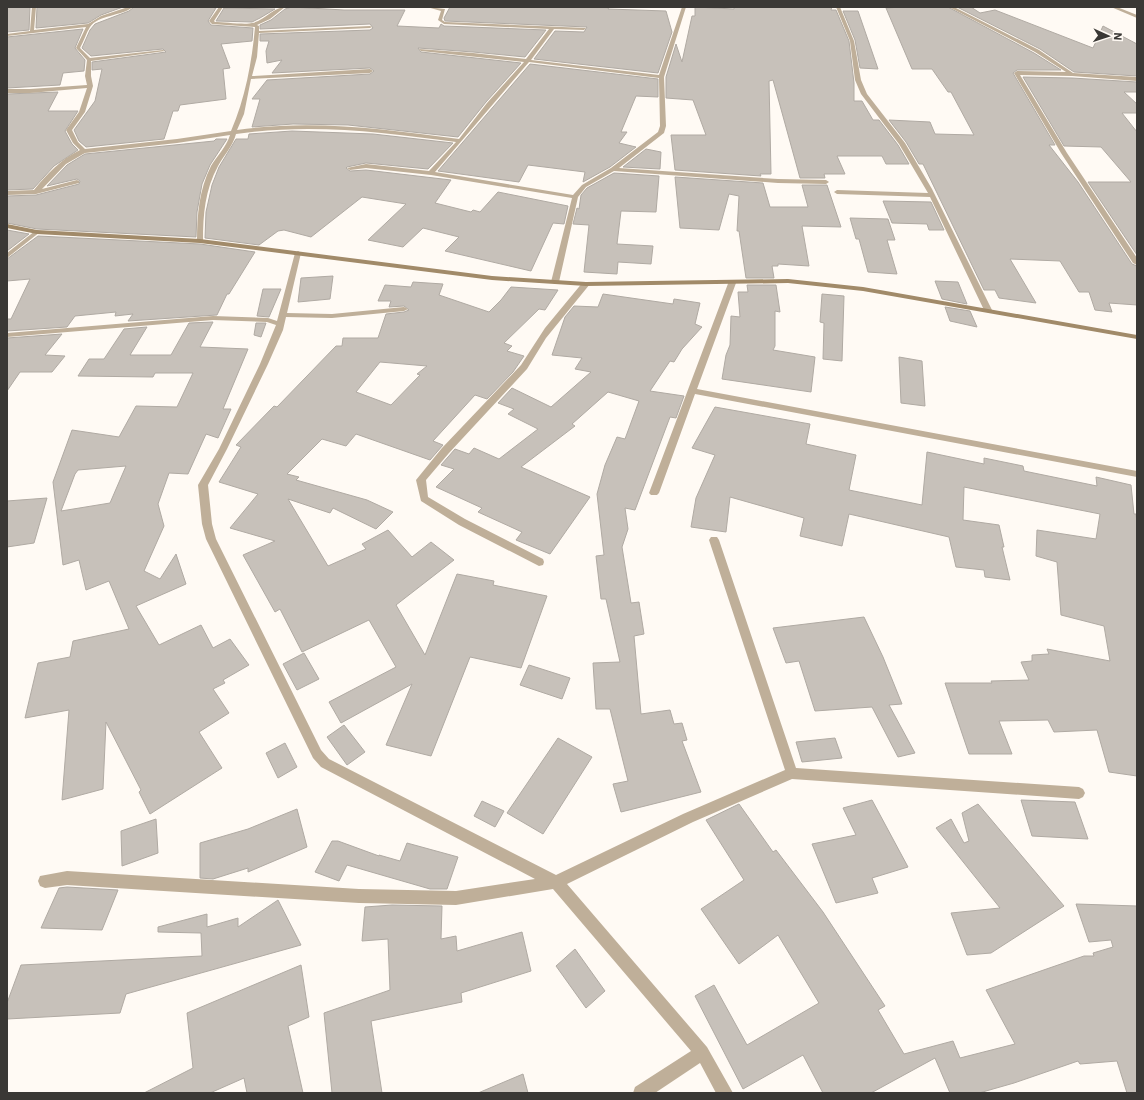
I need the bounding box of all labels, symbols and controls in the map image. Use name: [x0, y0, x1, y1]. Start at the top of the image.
north arrow: [1088, 16, 1128, 56]
text: N: [1111, 32, 1125, 41]

